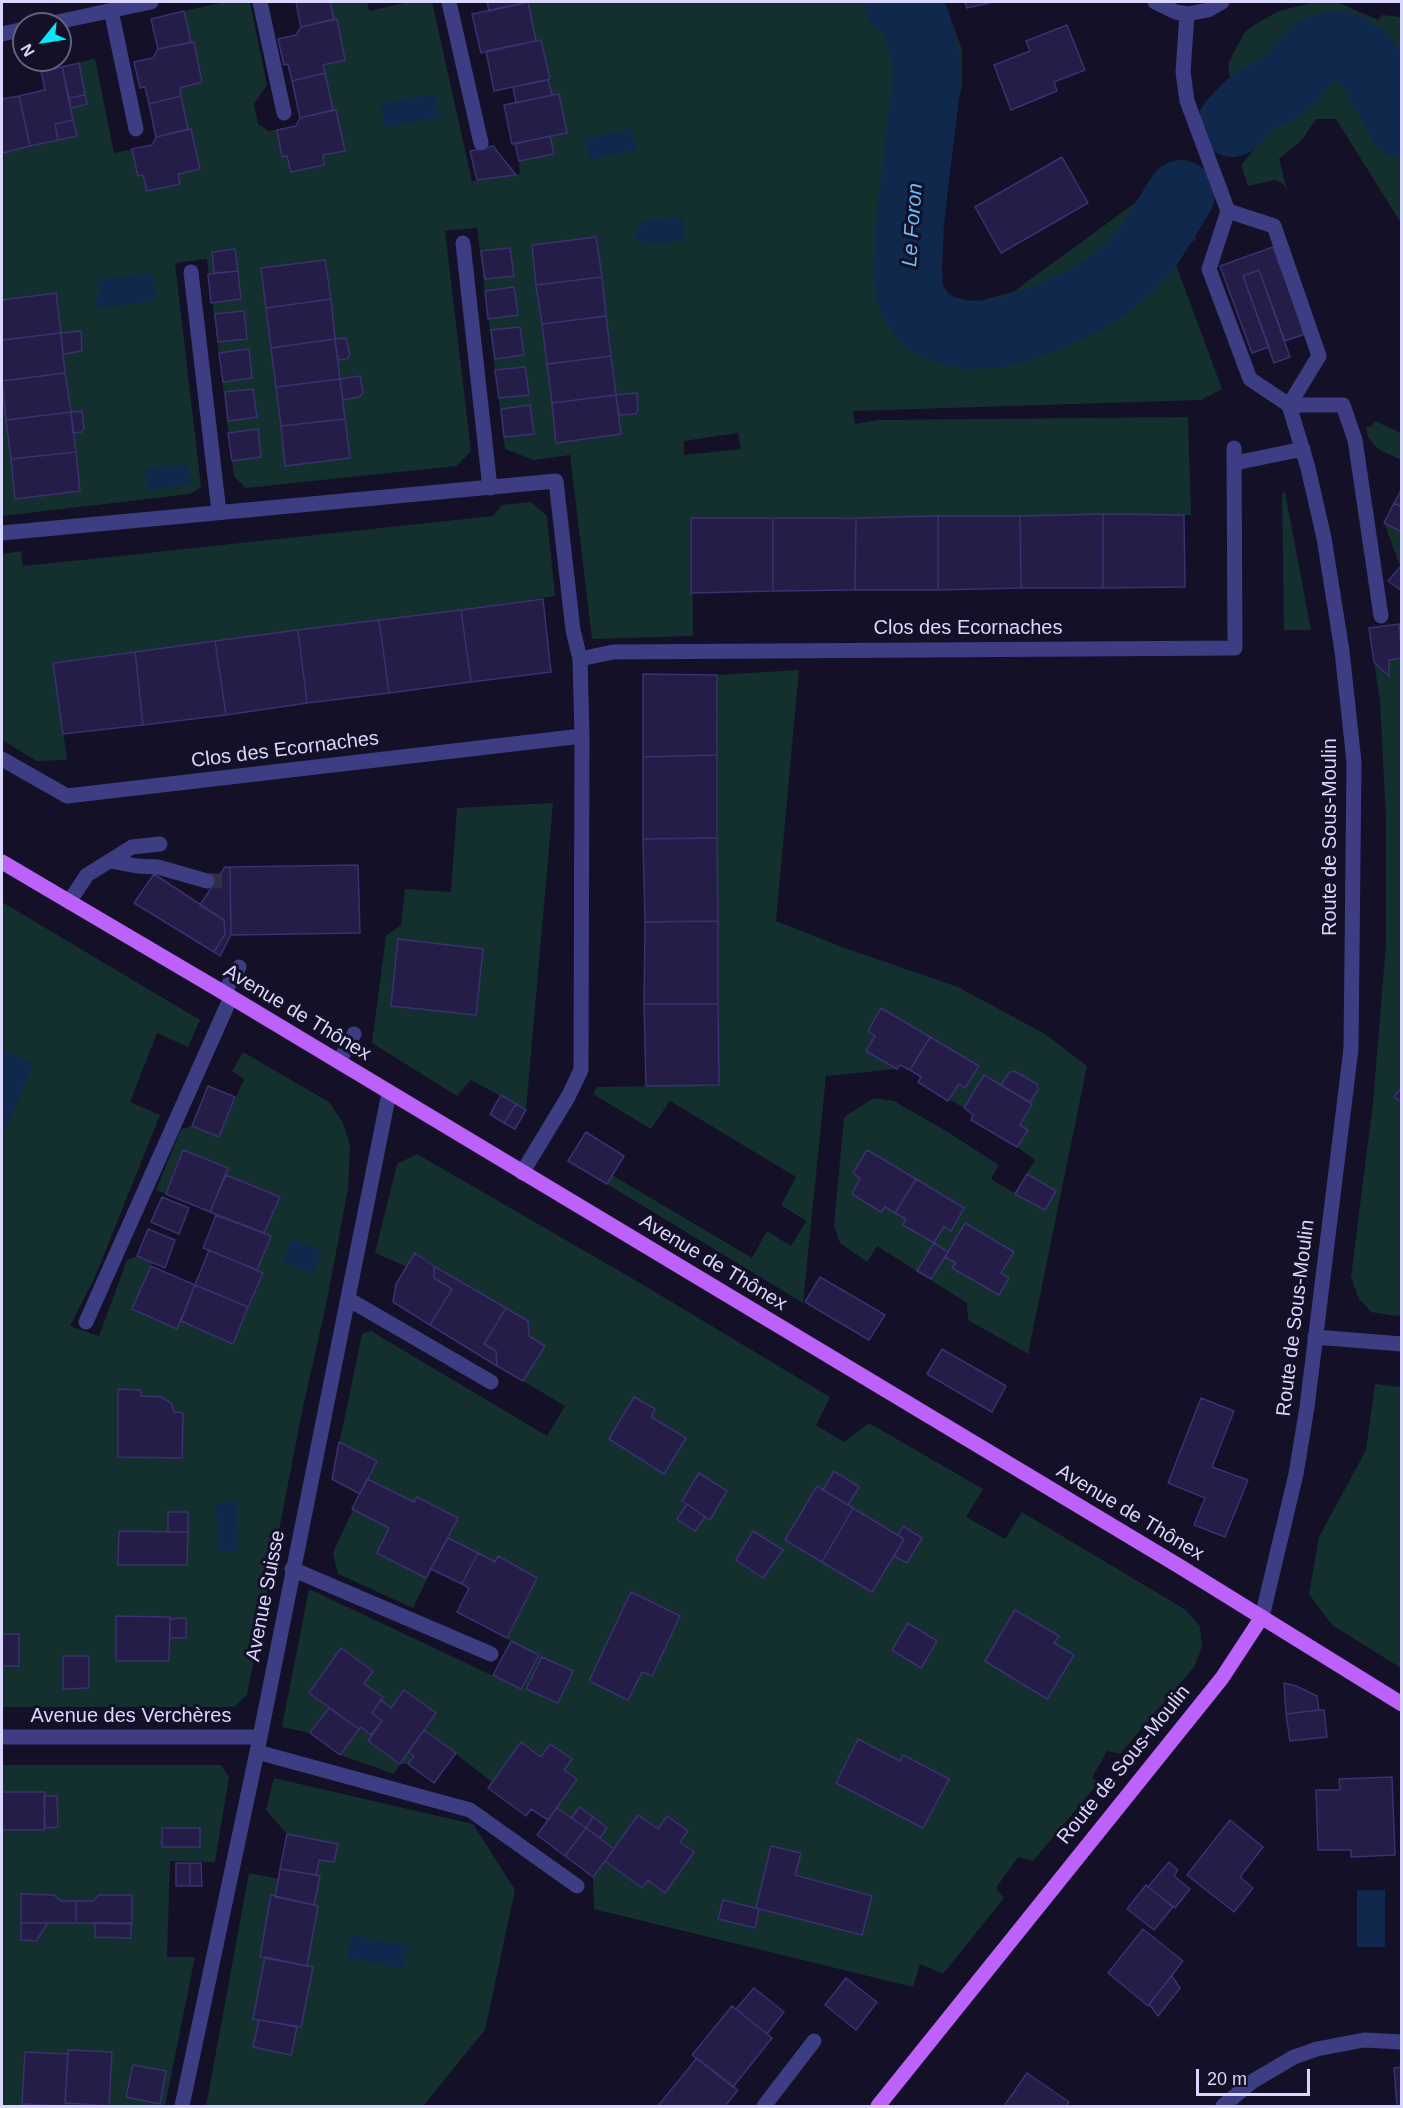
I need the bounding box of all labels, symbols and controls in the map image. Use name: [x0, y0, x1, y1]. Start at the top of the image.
north arrow: [12, 12, 72, 72]
text: N: [17, 41, 38, 60]
water label: Le Foron: [897, 182, 929, 268]
street label: Clos des Ecornaches: [874, 616, 1062, 640]
street label: Clos des Ecornaches: [190, 727, 380, 773]
street label: Route de Sous-Moulin: [1318, 738, 1342, 936]
street label: Avenue de Thônex: [219, 960, 375, 1066]
street label: Avenue de Thônex: [635, 1210, 791, 1316]
street label: Route de Sous-Moulin: [1272, 1218, 1320, 1418]
street label: Avenue de Thônex: [1052, 1460, 1208, 1566]
street label: Avenue Suisse: [242, 1528, 290, 1664]
street label: Route de Sous-Moulin: [1052, 1681, 1196, 1849]
street label: Avenue des Verchères: [31, 1704, 231, 1728]
scale bar: [1199, 2057, 1313, 2095]
text: 20 m: [1207, 2069, 1247, 2089]

